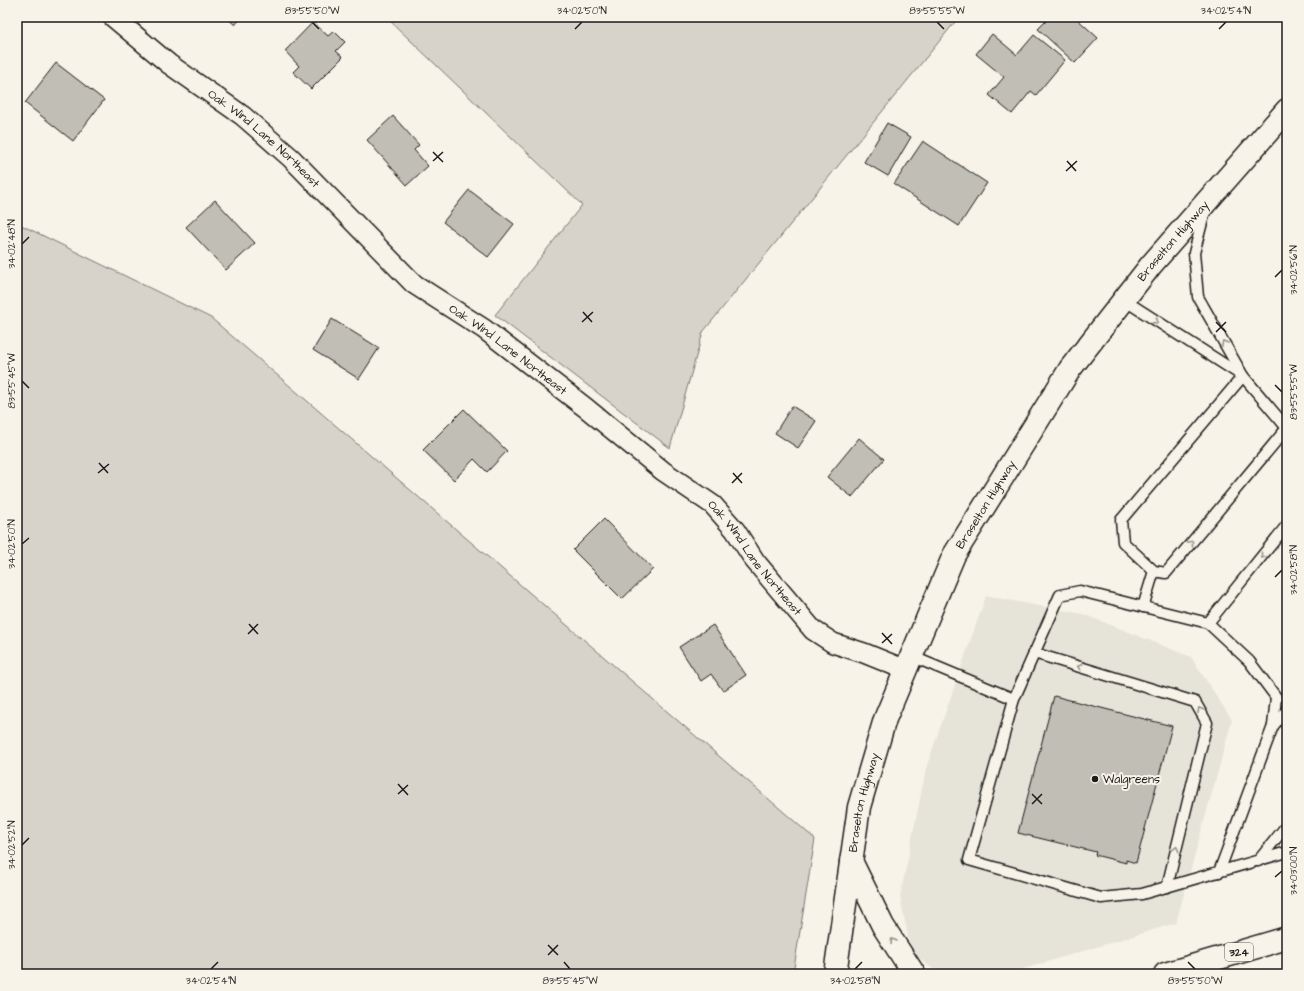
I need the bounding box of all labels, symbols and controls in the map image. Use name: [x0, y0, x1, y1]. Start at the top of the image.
text: 83°55'50"W: [285, 4, 340, 18]
text: 34°02'50"N: [557, 4, 607, 18]
text: 83°55'55"W: [909, 4, 965, 18]
text: 34°02'54"N: [1201, 4, 1251, 18]
street label: Oak Wind Lane Northeast: [204, 85, 324, 191]
street label: Braselton Highway: [1133, 196, 1213, 285]
text: 34°02'48"N: [5, 219, 19, 269]
text: 34°02'56"N: [1287, 245, 1301, 295]
street label: Oak Wind Lane Northeast: [445, 300, 571, 399]
one-way arrow: [1152, 316, 1159, 324]
one-way arrow: [1222, 340, 1229, 347]
text: 83°55'45"W: [5, 353, 19, 409]
text: 83°55'55"W: [1287, 364, 1301, 420]
street label: Braselton Highway: [951, 456, 1021, 552]
street label: Oak Wind Lane Northeast: [705, 496, 806, 619]
text: 34°02'50"N: [5, 519, 19, 569]
one-way arrow: [1187, 540, 1194, 547]
text: 34°02'58"N: [1287, 545, 1301, 595]
one-way arrow: [1260, 551, 1267, 558]
one-way arrow: [1076, 663, 1083, 672]
one-way arrow: [1197, 707, 1204, 714]
street label: Braselton Highway: [844, 750, 884, 853]
place label: Walgreens: [1103, 771, 1160, 789]
marker: Walgreens: [1090, 774, 1100, 784]
text: 34°02'52"N: [5, 820, 19, 870]
one-way arrow: [1172, 846, 1180, 852]
text: 34°03'00"N: [1287, 847, 1301, 895]
one-way arrow: [890, 938, 897, 945]
road number: 324: [1225, 943, 1253, 961]
text: 34°02'54"N: [186, 974, 236, 988]
text: 83°55'45"W: [542, 974, 598, 988]
text: 34°02'58"N: [830, 974, 880, 988]
text: 83°55'50"W: [1168, 974, 1223, 988]

